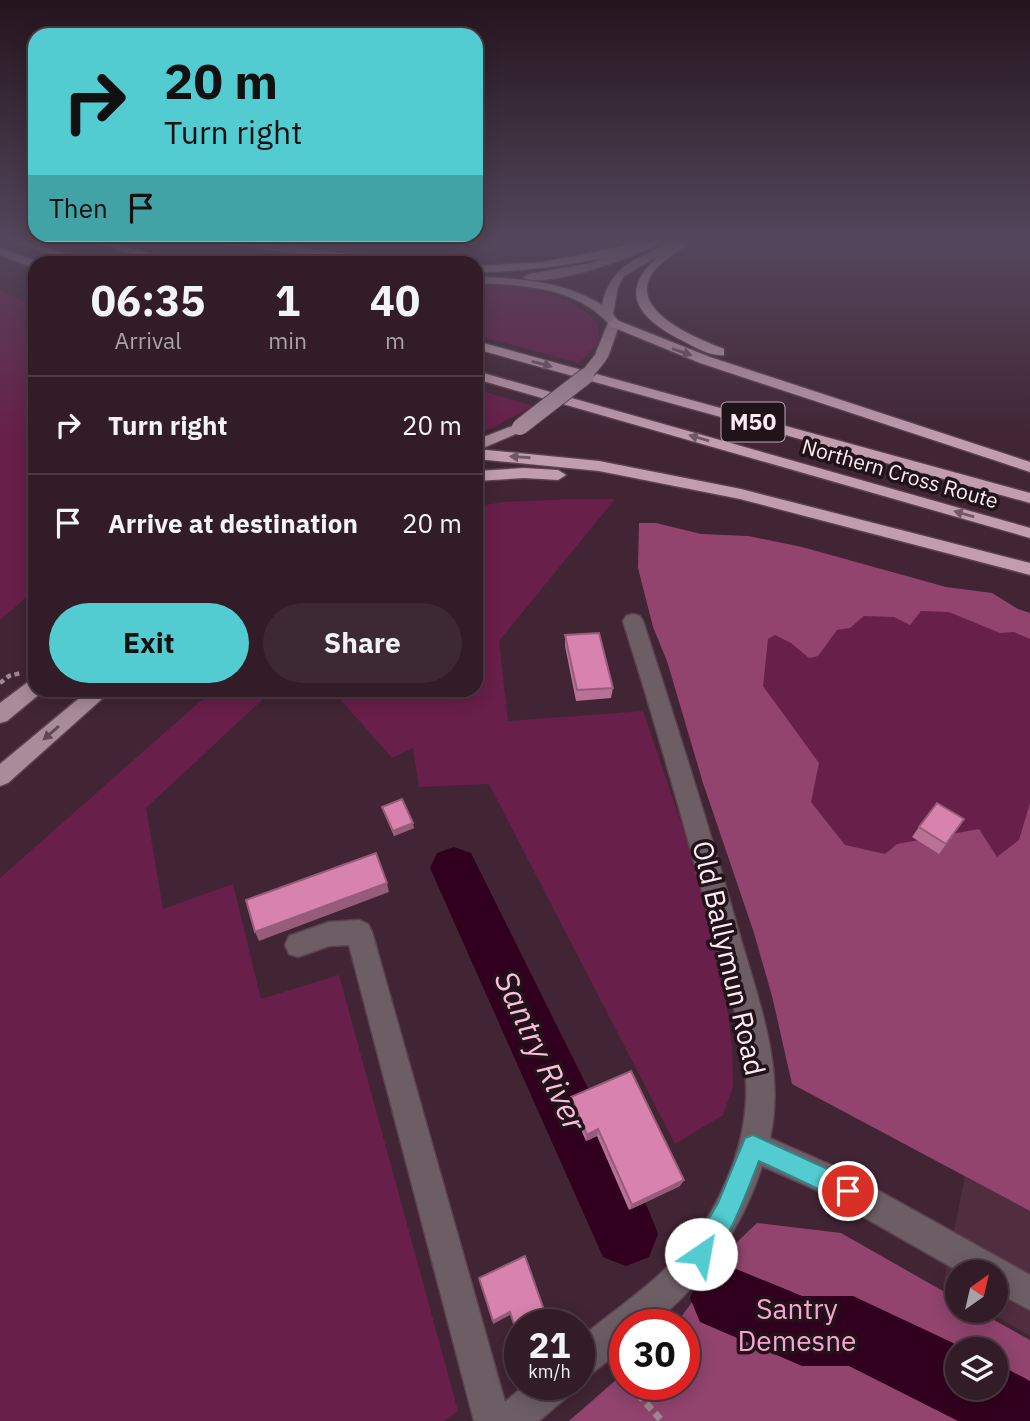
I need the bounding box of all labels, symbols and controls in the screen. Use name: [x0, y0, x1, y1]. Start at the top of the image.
text: 20 m: [164, 49, 278, 112]
icon: right: [49, 56, 140, 147]
text: Turn right: [164, 111, 302, 153]
icon: arrive: [122, 189, 160, 227]
text: Then: [49, 191, 108, 225]
text: 06:35: [91, 273, 205, 328]
text: 1: [275, 273, 300, 328]
text: 40: [370, 273, 420, 328]
text: Arrival: [115, 325, 182, 355]
text: min: [268, 325, 307, 355]
text: m: [385, 325, 405, 355]
one-way arrow: [671, 347, 692, 358]
one-way arrow: [532, 359, 553, 369]
road number: M50: [722, 402, 784, 442]
icon: right: [49, 406, 87, 444]
text: Turn right: [108, 408, 227, 442]
text: 20 m: [402, 408, 462, 442]
street label: Northern Cross Route: [799, 432, 1002, 514]
one-way arrow: [688, 433, 709, 443]
one-way arrow: [509, 451, 531, 462]
icon: arrive: [49, 504, 87, 542]
text: Arrive at destination: [108, 506, 358, 540]
text: 20 m: [402, 506, 462, 540]
one-way arrow: [954, 509, 975, 519]
button: Exit: [49, 603, 249, 683]
button: Share: [263, 603, 462, 683]
one-way arrow: [42, 725, 60, 741]
street label: Old Ballymun Road: [685, 837, 774, 1079]
water label: Santry River: [485, 964, 597, 1139]
pin: [818, 1161, 878, 1221]
icon: arrive: [829, 1172, 867, 1210]
position arrow: [664, 1217, 738, 1291]
north arrow: [945, 1260, 1008, 1323]
map controls: [945, 1260, 1008, 1400]
park label: Santry Demesne: [738, 1290, 856, 1359]
speed limit sign: 30: [609, 1309, 700, 1400]
text: 21: [528, 1322, 571, 1368]
button: layers: [945, 1337, 1008, 1400]
text: km/h: [528, 1360, 571, 1383]

